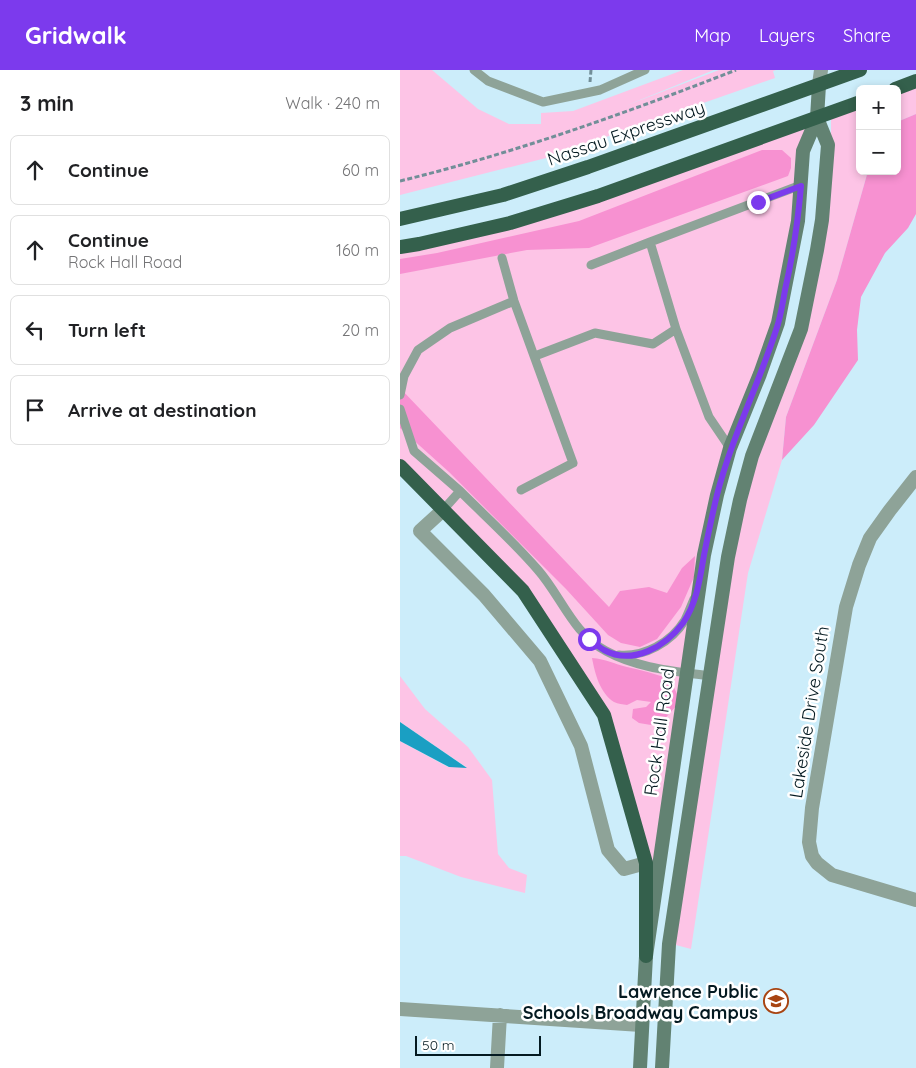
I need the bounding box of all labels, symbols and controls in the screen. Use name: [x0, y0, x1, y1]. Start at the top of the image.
text: Gridwalk: [25, 20, 127, 50]
text: Map: [694, 24, 731, 47]
text: Layers: [759, 24, 815, 47]
text: Share: [843, 24, 891, 47]
map controls: [856, 85, 901, 175]
button: +: [856, 85, 901, 130]
text: 3 min: [20, 90, 74, 116]
text: Walk · 240 m: [285, 93, 380, 113]
street label: Nassau Expressway: [544, 95, 708, 171]
button: −: [856, 130, 901, 175]
icon: ahead: [21, 156, 49, 184]
text: Continue: [68, 158, 149, 182]
text: 60 m: [342, 160, 379, 180]
route end: [747, 191, 770, 214]
text: Continue: [68, 228, 149, 252]
icon: ahead: [21, 236, 49, 264]
text: 160 m: [336, 240, 379, 260]
text: Rock Hall Road: [68, 252, 182, 272]
icon: left: [21, 316, 49, 344]
text: Turn left: [68, 318, 146, 342]
text: 20 m: [342, 320, 379, 340]
icon: arrive: [21, 396, 49, 424]
text: Arrive at destination: [68, 398, 257, 422]
street label: Lakeside Drive South: [784, 624, 834, 800]
route start: [578, 628, 601, 651]
street label: Rock Hall Road: [639, 667, 679, 797]
place label: Lawrence Public Schools Broadway Campus: [523, 980, 758, 1024]
school or university icon: Lawrence Public Schools Broadway Campus: [763, 988, 789, 1014]
scale bar: [415, 1033, 541, 1056]
text: 50 m: [422, 1036, 455, 1054]

